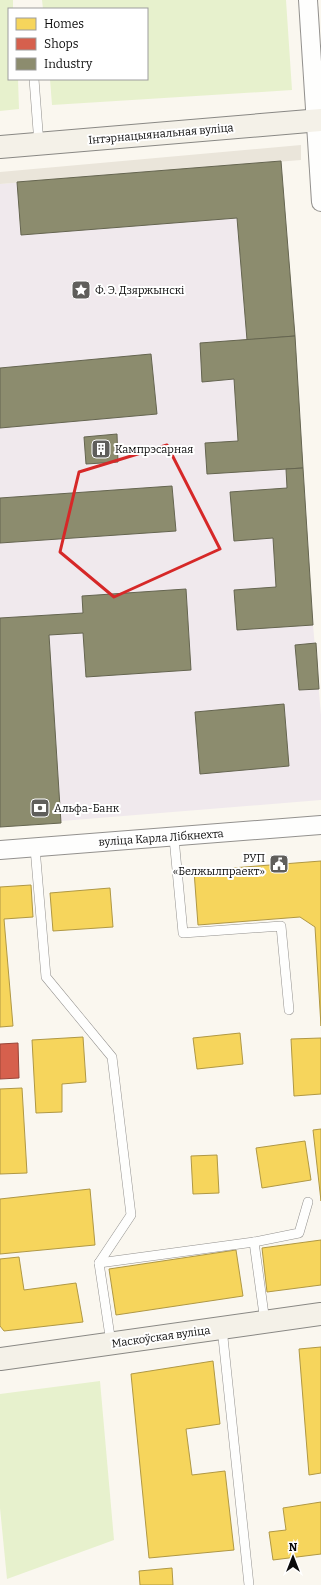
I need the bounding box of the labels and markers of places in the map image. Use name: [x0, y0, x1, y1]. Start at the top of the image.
place icon: Ф. Э. Дзяржынскі: [70, 279, 92, 301]
place label: Ф. Э. Дзяржынскі: [95, 284, 185, 297]
building icon: Кампрэсарная: [90, 438, 112, 460]
place label: Кампрэсарная: [115, 443, 193, 456]
bank icon: Альфа-Банк: [29, 797, 51, 819]
place label: Альфа-Банк: [54, 802, 120, 815]
place label: РУП «Белжылпраект»: [173, 852, 265, 878]
public building icon: РУП «Белжылпраект»: [268, 853, 290, 875]

